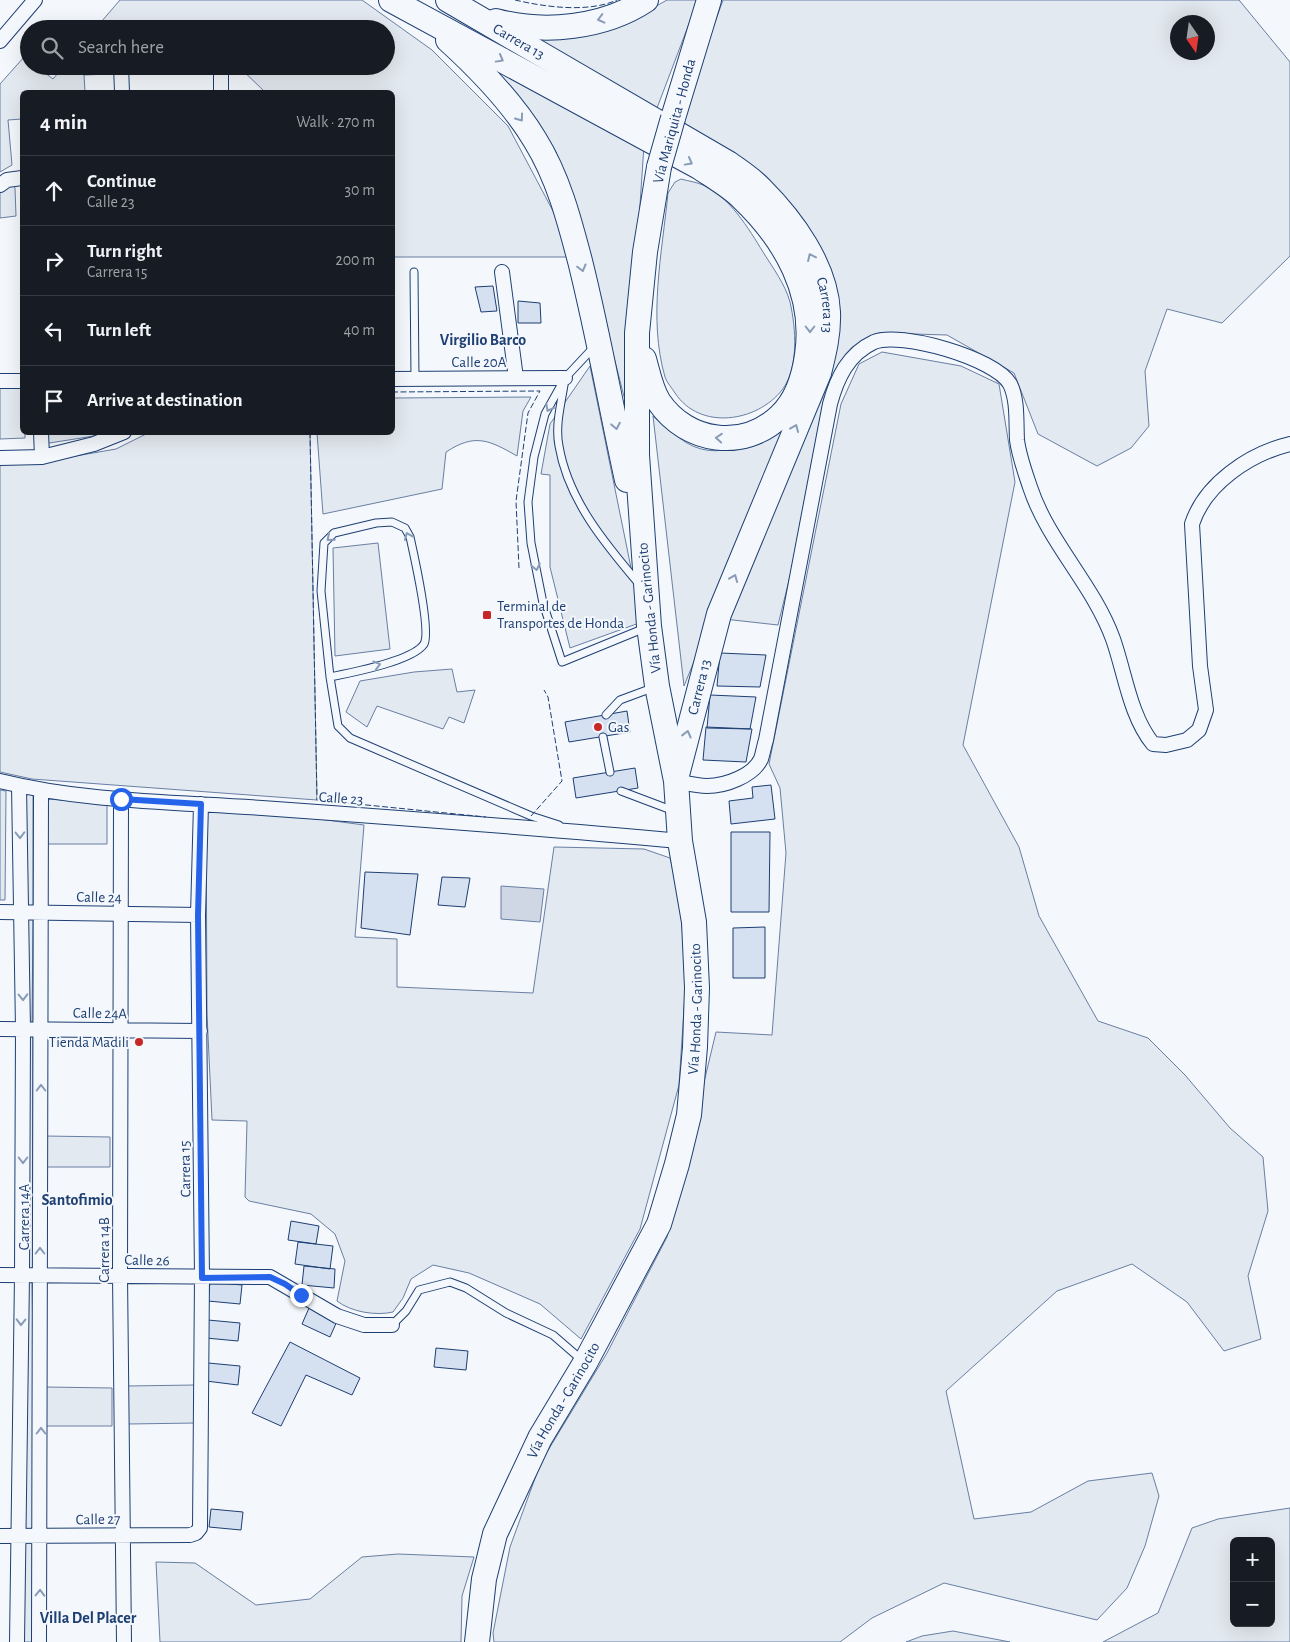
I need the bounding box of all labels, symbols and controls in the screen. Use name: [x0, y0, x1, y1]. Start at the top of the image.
one-way arrow: [597, 13, 606, 24]
north arrow: [1170, 15, 1215, 60]
search box: [20, 20, 395, 75]
street label: Carrera 13: [490, 21, 547, 62]
icon: search: [38, 34, 66, 62]
text: Search here: [78, 38, 164, 57]
one-way arrow: [495, 53, 504, 63]
street label: Vía Mariquita - Honda: [651, 57, 698, 185]
text: 4 min: [40, 112, 87, 133]
one-way arrow: [514, 113, 524, 122]
text: Walk · 270 m: [296, 114, 375, 130]
one-way arrow: [684, 156, 693, 166]
text: Continue: [87, 172, 156, 191]
icon: ahead: [40, 177, 68, 205]
text: 30 m: [345, 182, 375, 198]
text: Calle 23: [87, 194, 135, 210]
text: Turn right: [87, 242, 162, 261]
icon: right: [40, 247, 68, 275]
text: 200 m: [335, 252, 375, 268]
one-way arrow: [806, 253, 817, 262]
one-way arrow: [576, 263, 586, 271]
text: Carrera 15: [87, 264, 147, 280]
street label: Carrera 13: [813, 275, 835, 334]
icon: left: [40, 317, 68, 345]
text: Turn left: [87, 321, 151, 340]
text: 40 m: [343, 322, 375, 338]
one-way arrow: [805, 325, 815, 333]
district label: Virgilio Barco: [440, 332, 526, 348]
street label: Calle 20A: [452, 355, 507, 370]
icon: arrive: [40, 387, 68, 415]
text: Arrive at destination: [87, 391, 243, 410]
one-way arrow: [545, 402, 555, 411]
one-way arrow: [610, 422, 621, 431]
one-way arrow: [789, 424, 800, 433]
one-way arrow: [714, 432, 722, 443]
one-way arrow: [327, 532, 336, 541]
one-way arrow: [404, 532, 414, 541]
street label: Vía Honda - Garinocito: [635, 542, 664, 674]
one-way arrow: [530, 562, 541, 571]
one-way arrow: [727, 574, 738, 583]
place label: Terminal de Transportes de Honda: [497, 599, 624, 631]
marker: Terminal de Transportes de Honda: [481, 609, 493, 621]
street label: Carrera 13: [685, 658, 714, 716]
one-way arrow: [373, 660, 381, 671]
place label: Gas: [608, 720, 629, 735]
marker: Gas: [592, 721, 604, 733]
one-way arrow: [682, 730, 692, 738]
route start: [110, 788, 133, 811]
street label: Calle 23: [318, 789, 364, 808]
one-way arrow: [15, 832, 25, 839]
street label: Calle 24: [76, 890, 122, 905]
street label: Vía Honda - Garinocito: [686, 943, 705, 1075]
one-way arrow: [17, 994, 28, 1002]
street label: Calle 24A: [73, 1006, 128, 1021]
place label: Tienda Madili: [49, 1035, 129, 1050]
marker: Tienda Madili: [133, 1036, 145, 1048]
one-way arrow: [36, 1084, 46, 1092]
street label: Carrera 15: [178, 1141, 193, 1197]
one-way arrow: [18, 1156, 28, 1164]
street label: Carrera 14A: [17, 1184, 32, 1250]
district label: Santofimio: [41, 1192, 113, 1208]
street label: Carrera 14B: [97, 1217, 112, 1283]
one-way arrow: [35, 1247, 45, 1254]
street label: Calle 26: [124, 1253, 170, 1268]
route end: [290, 1284, 313, 1307]
one-way arrow: [16, 1319, 27, 1327]
street label: Vía Honda - Garinocito: [525, 1340, 603, 1461]
one-way arrow: [35, 1427, 46, 1435]
street label: Calle 27: [76, 1512, 120, 1527]
map controls: [1230, 1537, 1275, 1627]
button: +: [1230, 1537, 1275, 1582]
button: −: [1230, 1582, 1275, 1627]
one-way arrow: [35, 1589, 45, 1597]
district label: Villa Del Placer: [40, 1610, 137, 1626]

